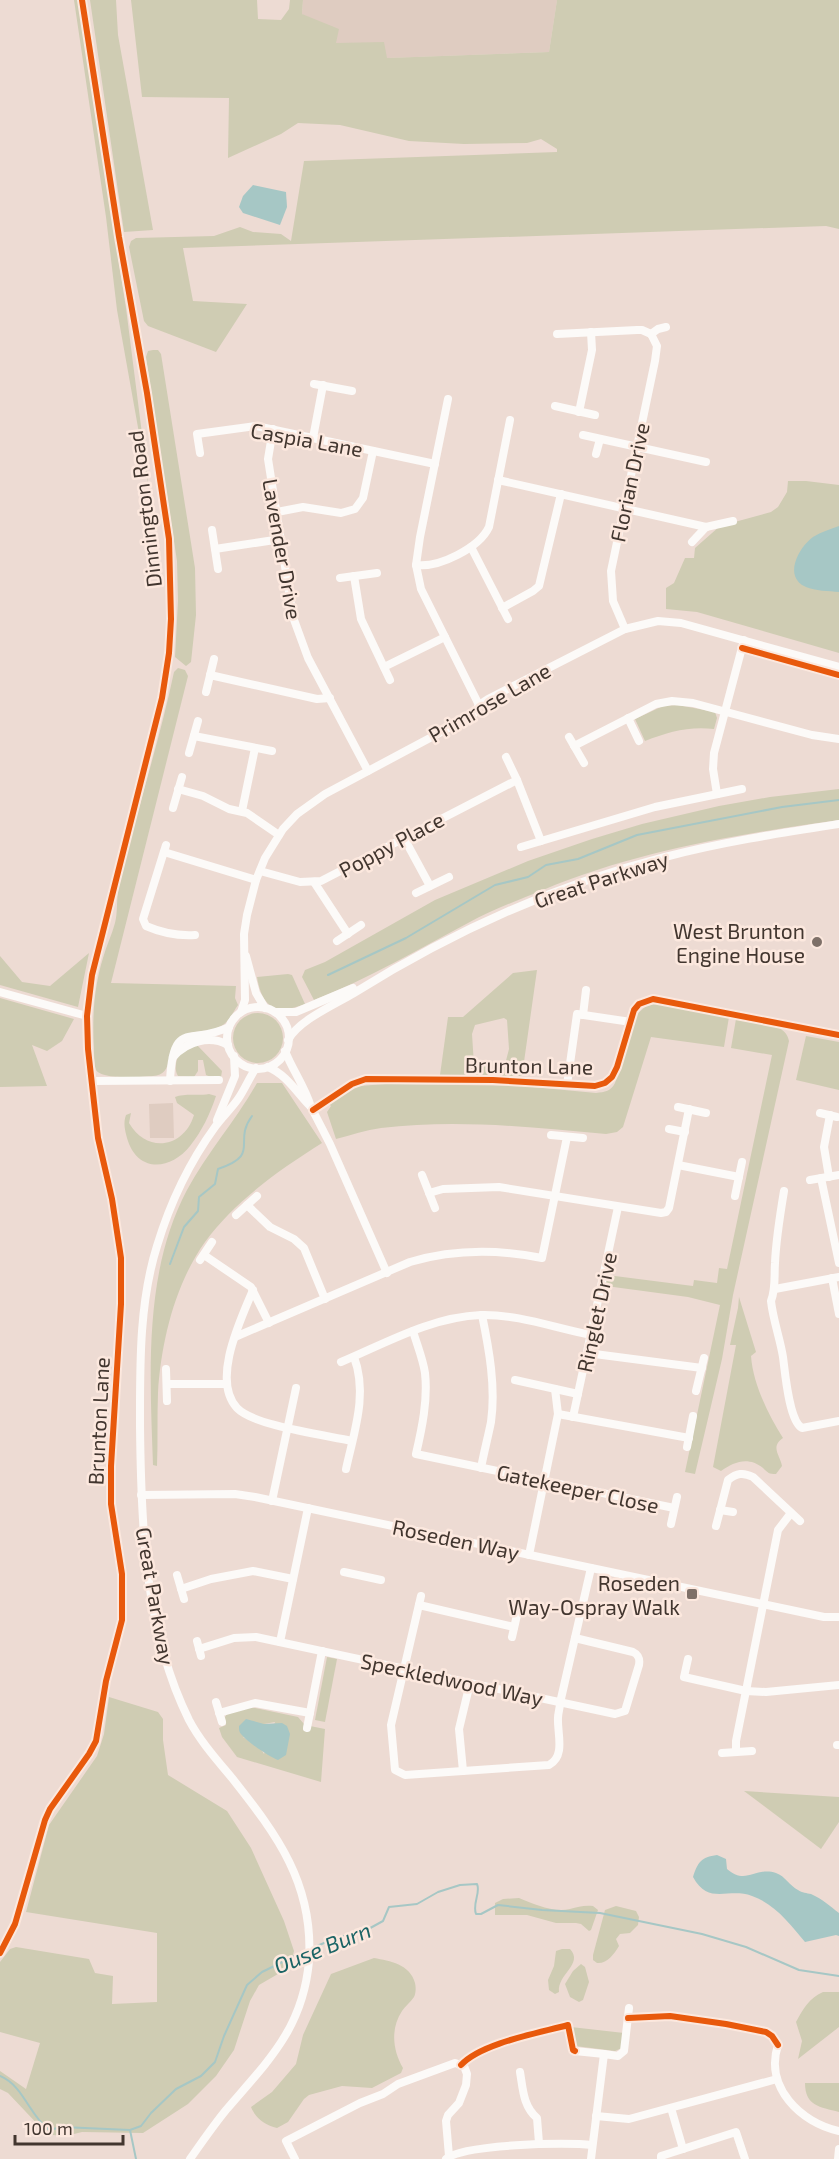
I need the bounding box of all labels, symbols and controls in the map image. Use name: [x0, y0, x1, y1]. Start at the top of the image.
street label: Caspia Lane: [249, 417, 365, 461]
street label: Florian Drive: [604, 420, 654, 544]
street label: Dinnington Road: [122, 429, 166, 589]
street label: Lavender Drive: [258, 477, 308, 621]
street label: Primrose Lane: [423, 657, 555, 747]
street label: Poppy Place: [334, 806, 448, 882]
street label: Great Parkway: [531, 846, 671, 912]
place label: West Brunton Engine House: [673, 918, 805, 967]
marker: West Brunton Engine House: [810, 935, 824, 949]
street label: Brunton Lane: [465, 1051, 593, 1079]
street label: Ringlet Drive: [571, 1250, 621, 1374]
street label: Brunton Lane: [82, 1356, 114, 1486]
street label: Gatekeeper Close: [495, 1459, 661, 1517]
street label: Roseden Way: [390, 1513, 522, 1565]
street label: Great Parkway: [132, 1525, 180, 1667]
place label: Roseden Way-Ospray Walk: [508, 1570, 680, 1619]
marker: Roseden Way-Ospray Walk: [685, 1587, 699, 1601]
street label: Speckledwood Way: [359, 1647, 545, 1711]
water label: Ouse Burn: [270, 1916, 374, 1978]
scale bar: [15, 2108, 123, 2146]
text: 100 m: [24, 2117, 73, 2139]

